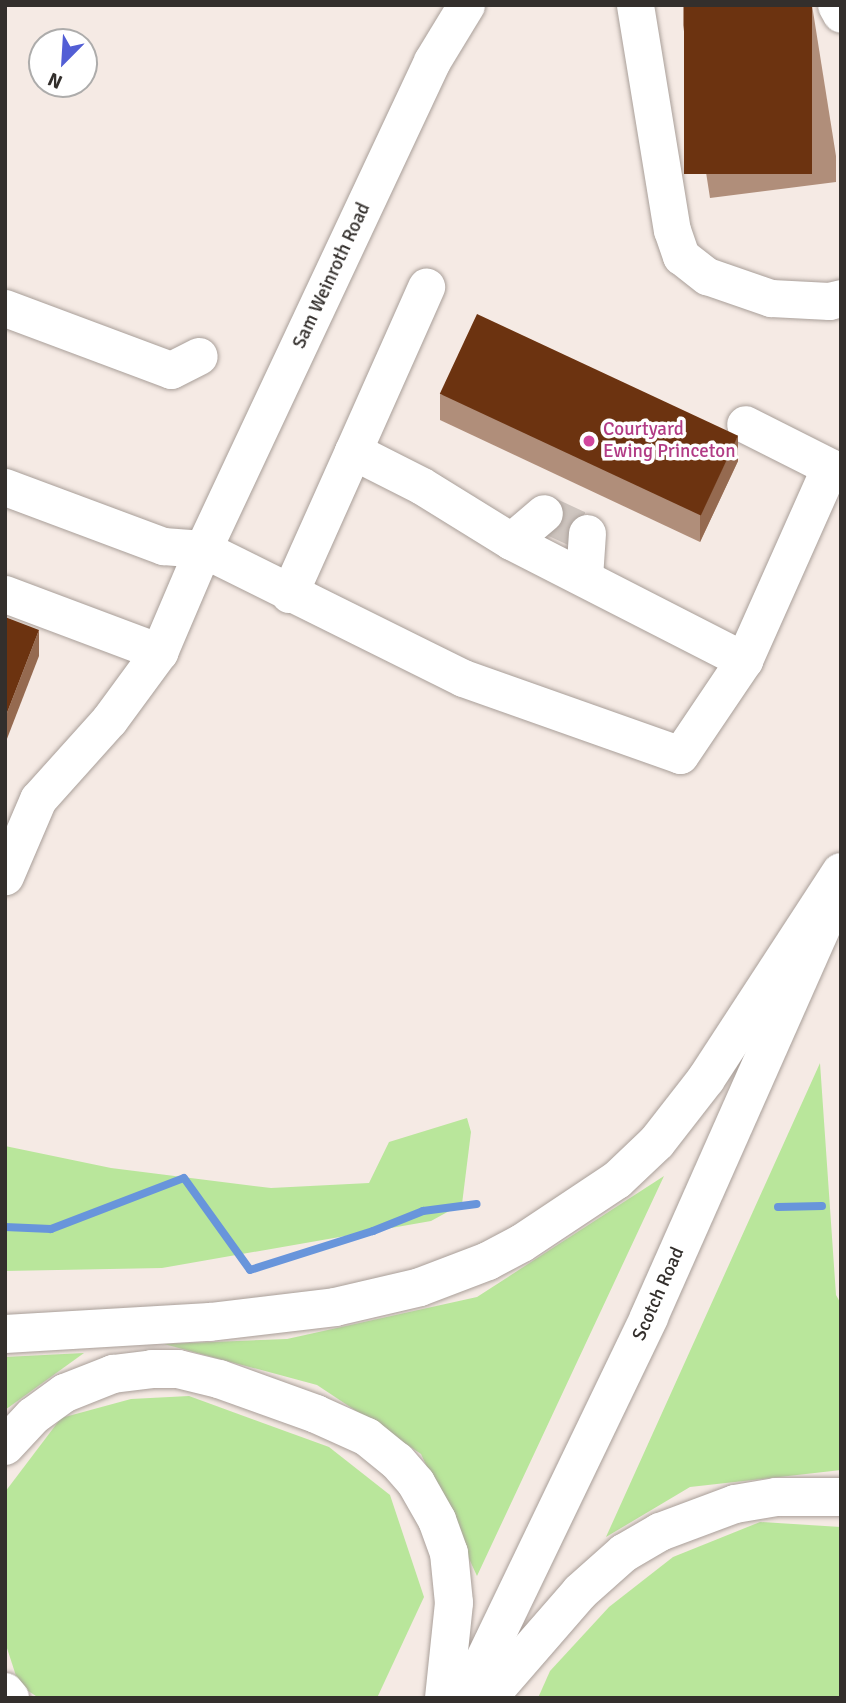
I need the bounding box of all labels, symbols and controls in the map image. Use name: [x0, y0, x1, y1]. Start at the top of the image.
north arrow: [28, 28, 98, 98]
text: N: [44, 67, 66, 94]
street label: Sam Weinroth Road: [288, 200, 376, 352]
place label: Courtyard Ewing Princeton: [603, 419, 736, 463]
marker: Courtyard Ewing Princeton: [581, 433, 597, 449]
street label: Scotch Road: [628, 1244, 690, 1344]

